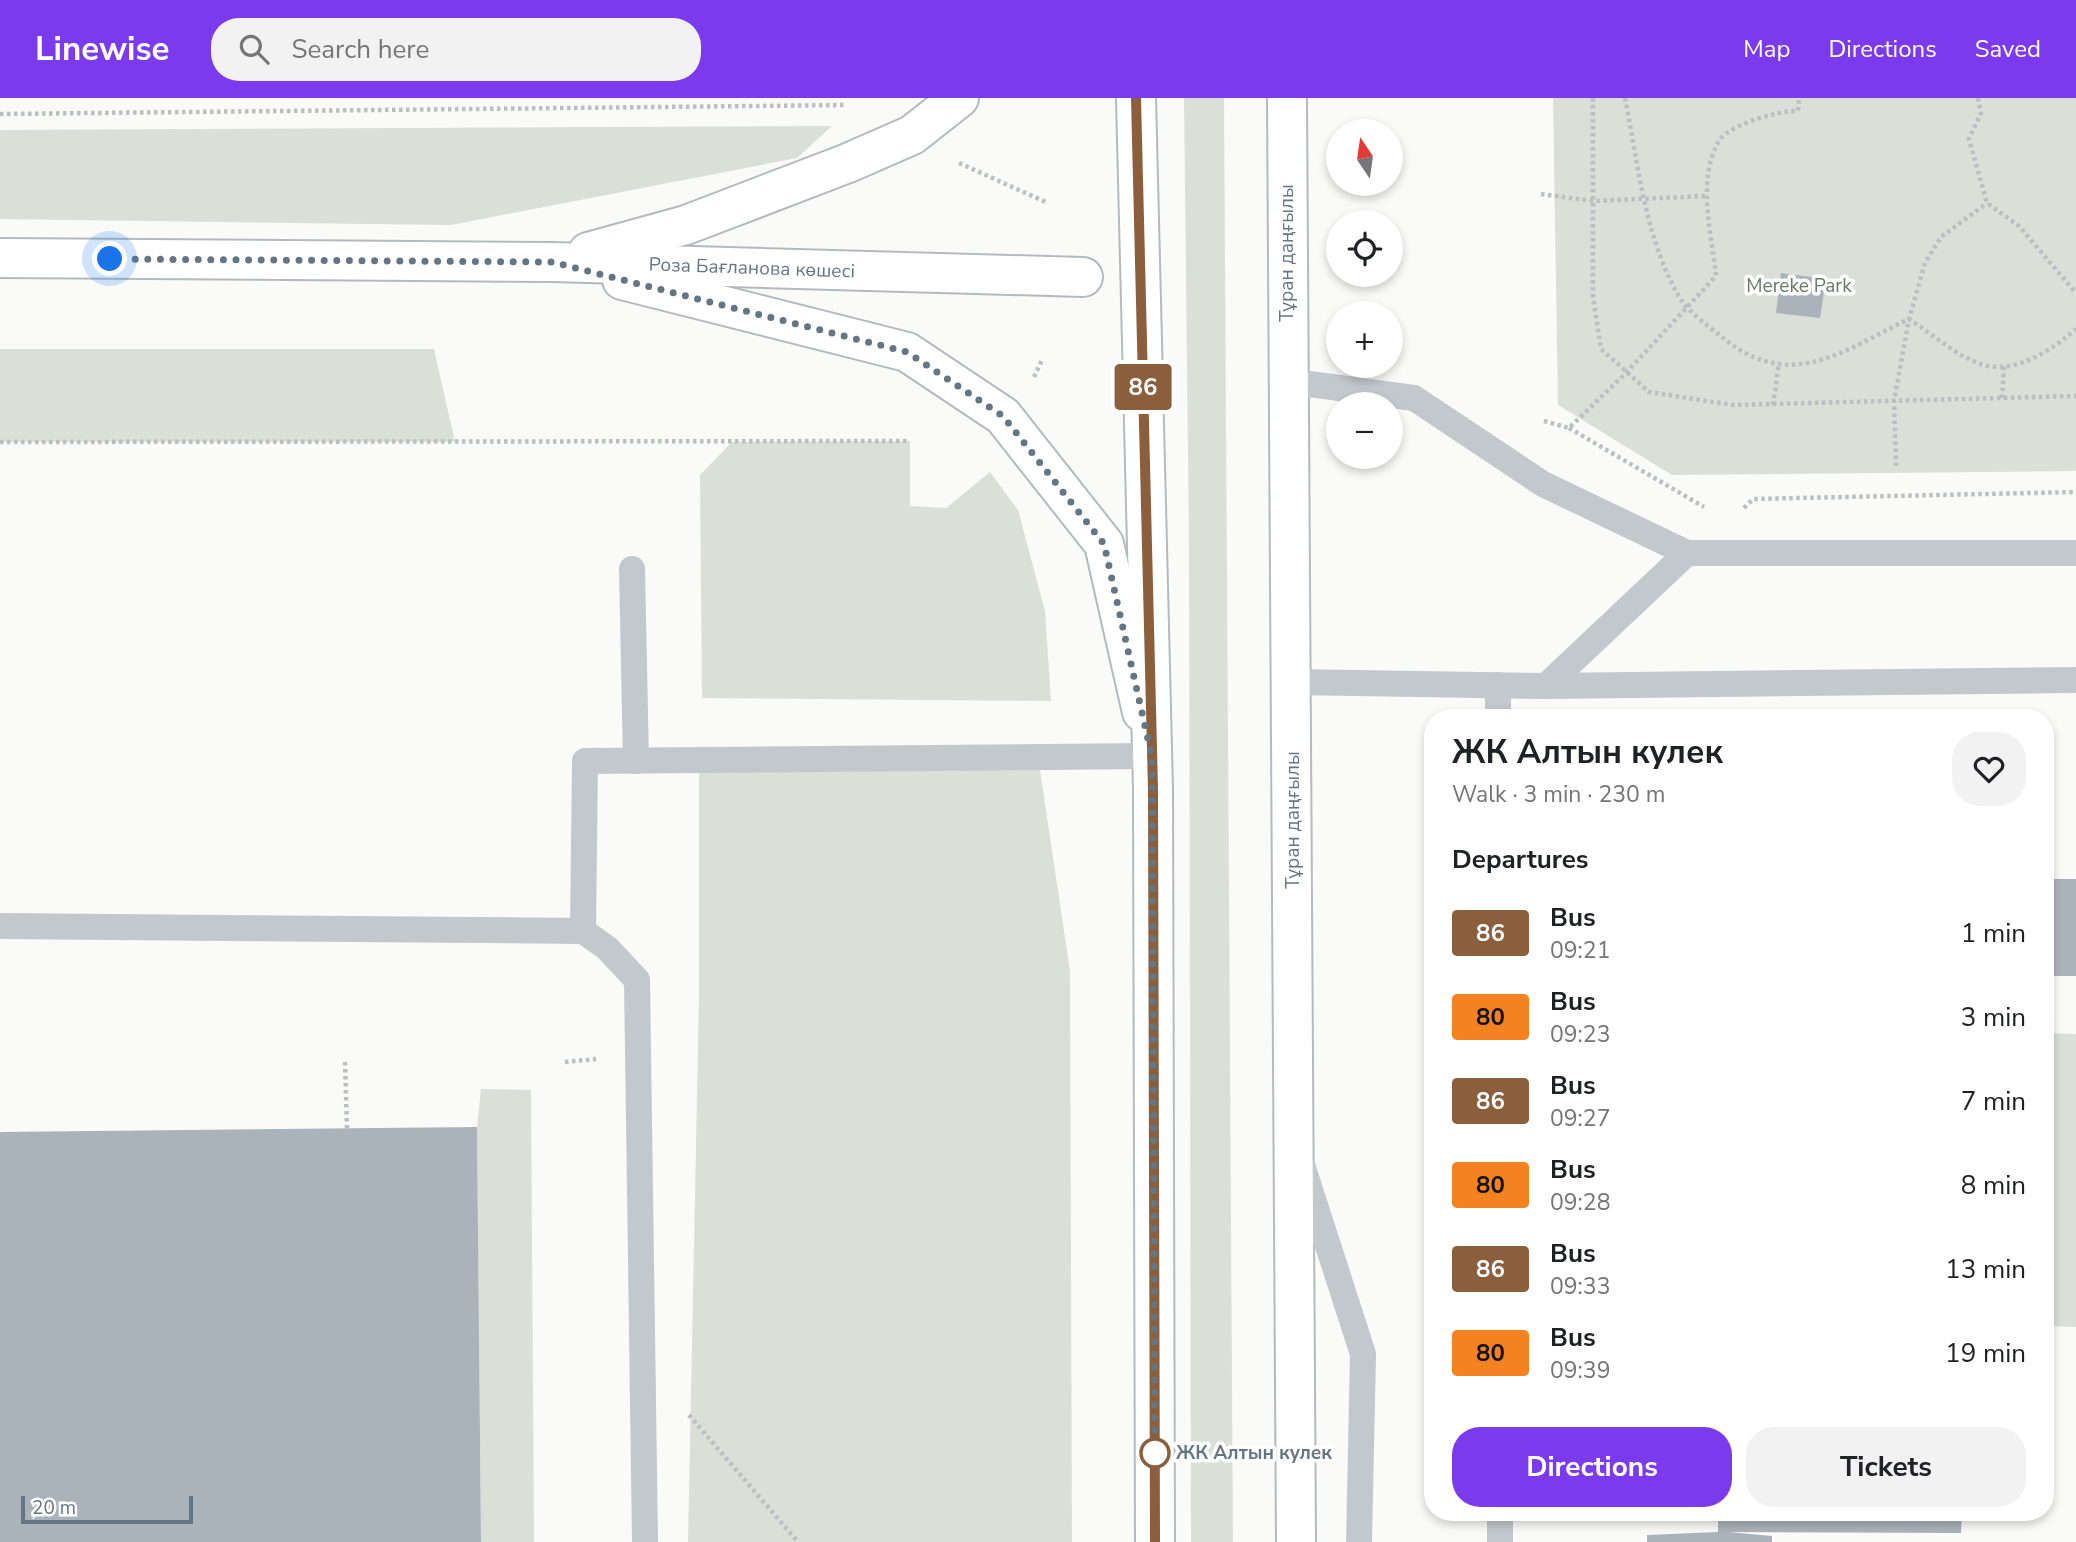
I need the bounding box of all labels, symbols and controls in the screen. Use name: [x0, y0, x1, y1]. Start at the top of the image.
search box: [211, 18, 701, 81]
text: Linewise: [35, 27, 169, 72]
icon: search: [235, 30, 273, 68]
text: Search here: [291, 32, 429, 67]
text: Map: [1743, 33, 1790, 65]
text: Directions: [1828, 33, 1937, 65]
text: Saved: [1975, 33, 2041, 65]
north arrow: [1326, 119, 1404, 196]
map controls: [1326, 119, 1403, 469]
street label: Тұран даңғылы: [1274, 184, 1300, 322]
button: locate: [1326, 210, 1403, 287]
your location: [92, 241, 127, 276]
street label: Роза Бағланова көшесі: [648, 251, 856, 285]
park label: Mereke Park: [1746, 273, 1852, 299]
button: +: [1326, 301, 1403, 378]
line badge: 86: [1112, 364, 1174, 410]
text: 86: [1129, 371, 1157, 403]
button: −: [1326, 392, 1403, 469]
text: ЖК Алтын кулек: [1452, 730, 1723, 775]
button: heart: [1952, 732, 2026, 806]
street label: Тұран даңғылы: [1280, 751, 1306, 889]
text: Walk · 3 min · 230 m: [1452, 779, 1665, 810]
text: Departures: [1452, 842, 1588, 877]
text: Bus: [1550, 900, 1596, 935]
text: 1 min: [1961, 916, 2026, 951]
text: 86: [1476, 917, 1505, 949]
text: 09:21: [1550, 935, 1610, 966]
text: Bus: [1550, 984, 1596, 1019]
text: 3 min: [1961, 1000, 2026, 1035]
text: 80: [1476, 1001, 1505, 1033]
text: 09:23: [1550, 1019, 1610, 1050]
text: Bus: [1550, 1068, 1596, 1103]
text: 7 min: [1961, 1084, 2026, 1119]
text: 86: [1476, 1085, 1505, 1117]
text: 09:27: [1550, 1103, 1610, 1134]
text: Bus: [1550, 1152, 1596, 1187]
text: 8 min: [1961, 1168, 2026, 1203]
text: 80: [1476, 1169, 1505, 1201]
text: 09:28: [1550, 1187, 1610, 1218]
text: Bus: [1550, 1236, 1596, 1271]
text: 13 min: [1945, 1252, 2026, 1287]
text: 86: [1476, 1253, 1505, 1285]
text: 09:33: [1550, 1271, 1610, 1302]
text: Bus: [1550, 1320, 1596, 1355]
text: 19 min: [1945, 1336, 2026, 1371]
text: 80: [1476, 1337, 1505, 1369]
text: 09:39: [1550, 1355, 1610, 1386]
button: Directions: [1452, 1427, 1732, 1507]
button: Tickets: [1746, 1427, 2026, 1507]
marker: ЖК Алтын кулек: [1140, 1438, 1170, 1468]
place label: ЖК Алтын кулек: [1176, 1440, 1332, 1466]
scale bar: [21, 1493, 192, 1525]
text: 20 m: [32, 1495, 76, 1521]

